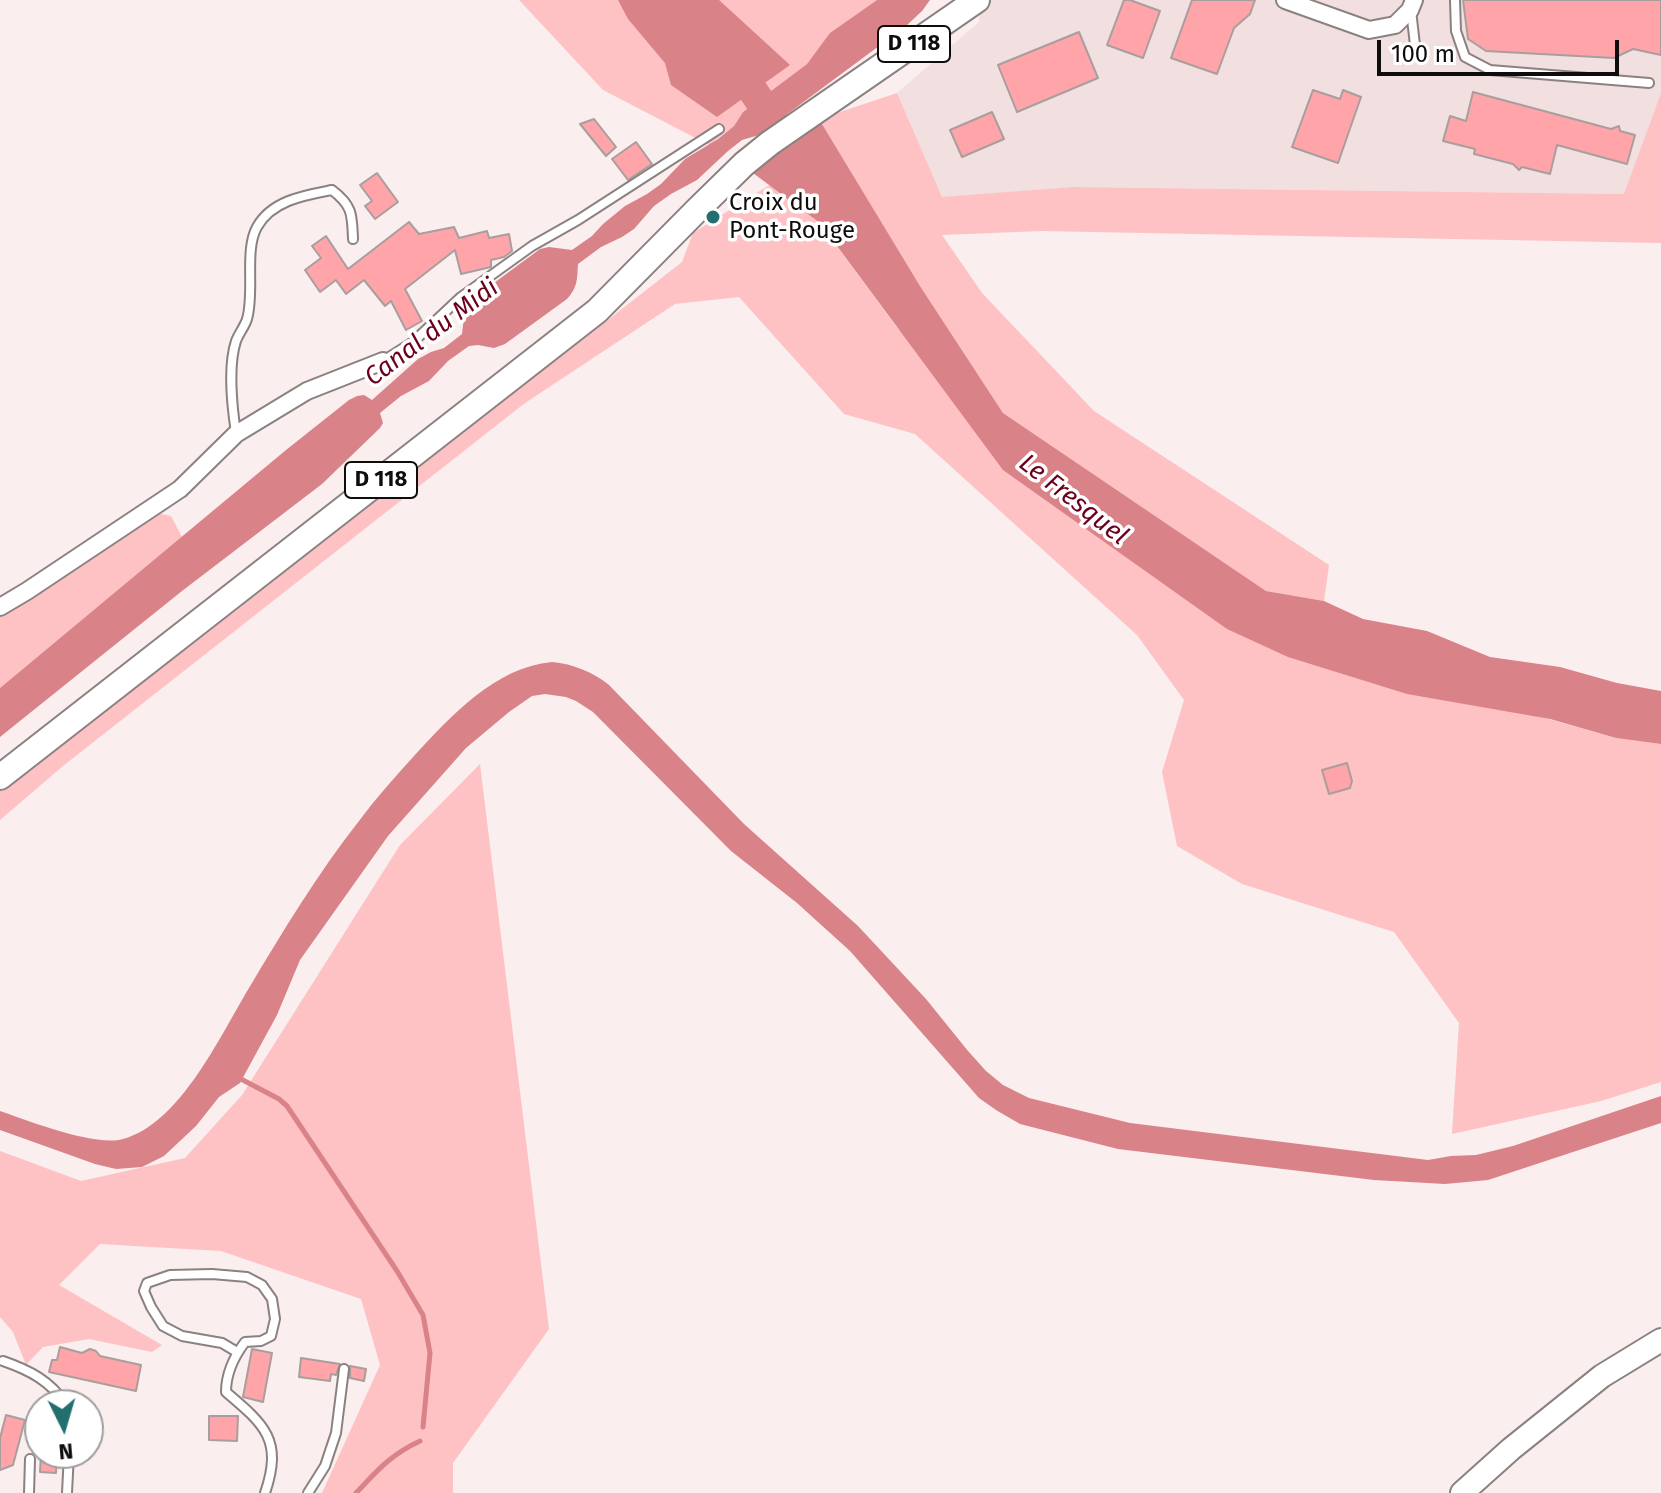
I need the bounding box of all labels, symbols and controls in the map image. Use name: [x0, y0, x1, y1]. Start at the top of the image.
scale bar: [1381, 24, 1623, 74]
road number: D 118: [878, 26, 950, 62]
text: 100 m: [1391, 40, 1455, 68]
place label: Croix du Pont-Rouge: [729, 189, 855, 245]
marker: Croix du Pont-Rouge: [704, 208, 722, 226]
water label: Canal du Midi: [359, 273, 505, 393]
water label: Le Fresquel: [1012, 448, 1134, 552]
road number: D 118: [345, 462, 417, 498]
north arrow: [24, 1389, 104, 1469]
text: N: [58, 1437, 74, 1465]

